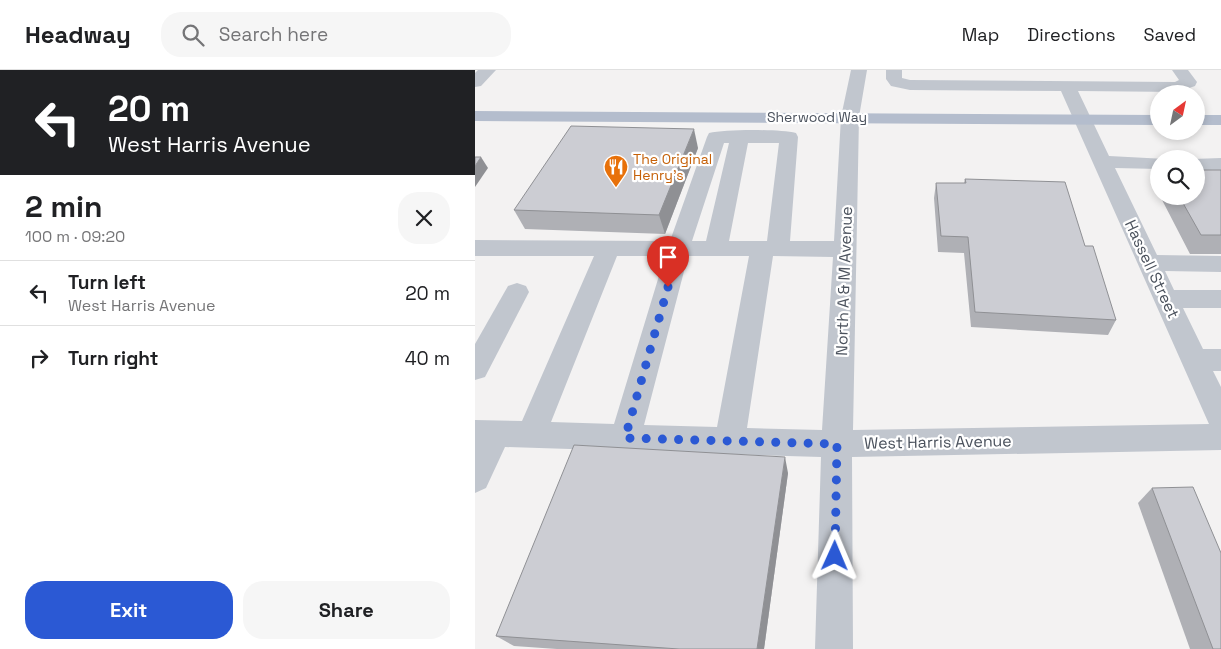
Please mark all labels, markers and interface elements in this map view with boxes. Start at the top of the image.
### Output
search box [161,12,511,57]
text: Headway [25,19,131,50]
icon: search [179,21,207,49]
text: Search here [219,22,328,47]
text: Map [962,23,999,46]
text: Directions [1027,23,1116,46]
text: Saved [1144,23,1196,46]
north arrow [1150,85,1205,140]
map controls [1150,85,1205,205]
text: 20 m [108,87,190,131]
icon: left [25,90,90,155]
street label: Sherwood Way [767,108,867,126]
text: West Harris Avenue [108,130,311,158]
place label: The Original Henry's [633,150,712,184]
button: search [1150,150,1205,205]
restaurant icon: The Original Henry's [603,154,629,188]
text: 2 min [25,187,103,226]
button: close [398,192,450,244]
street label: North A & M Avenue [831,206,857,356]
street label: Hassell Street [1120,216,1184,322]
text: 100 m · 09:20 [25,226,125,247]
pin [647,236,689,287]
icon: arrive [654,243,682,271]
text: Turn left [68,270,146,295]
icon: left [25,279,53,307]
text: 20 m [405,281,450,306]
text: West Harris Avenue [68,295,216,316]
icon: right [25,344,53,372]
text: Turn right [68,346,158,371]
text: 40 m [405,346,450,371]
street label: West Harris Avenue [864,430,1012,454]
position arrow [808,529,860,581]
button: Exit [25,581,233,639]
button: Share [243,581,450,639]

